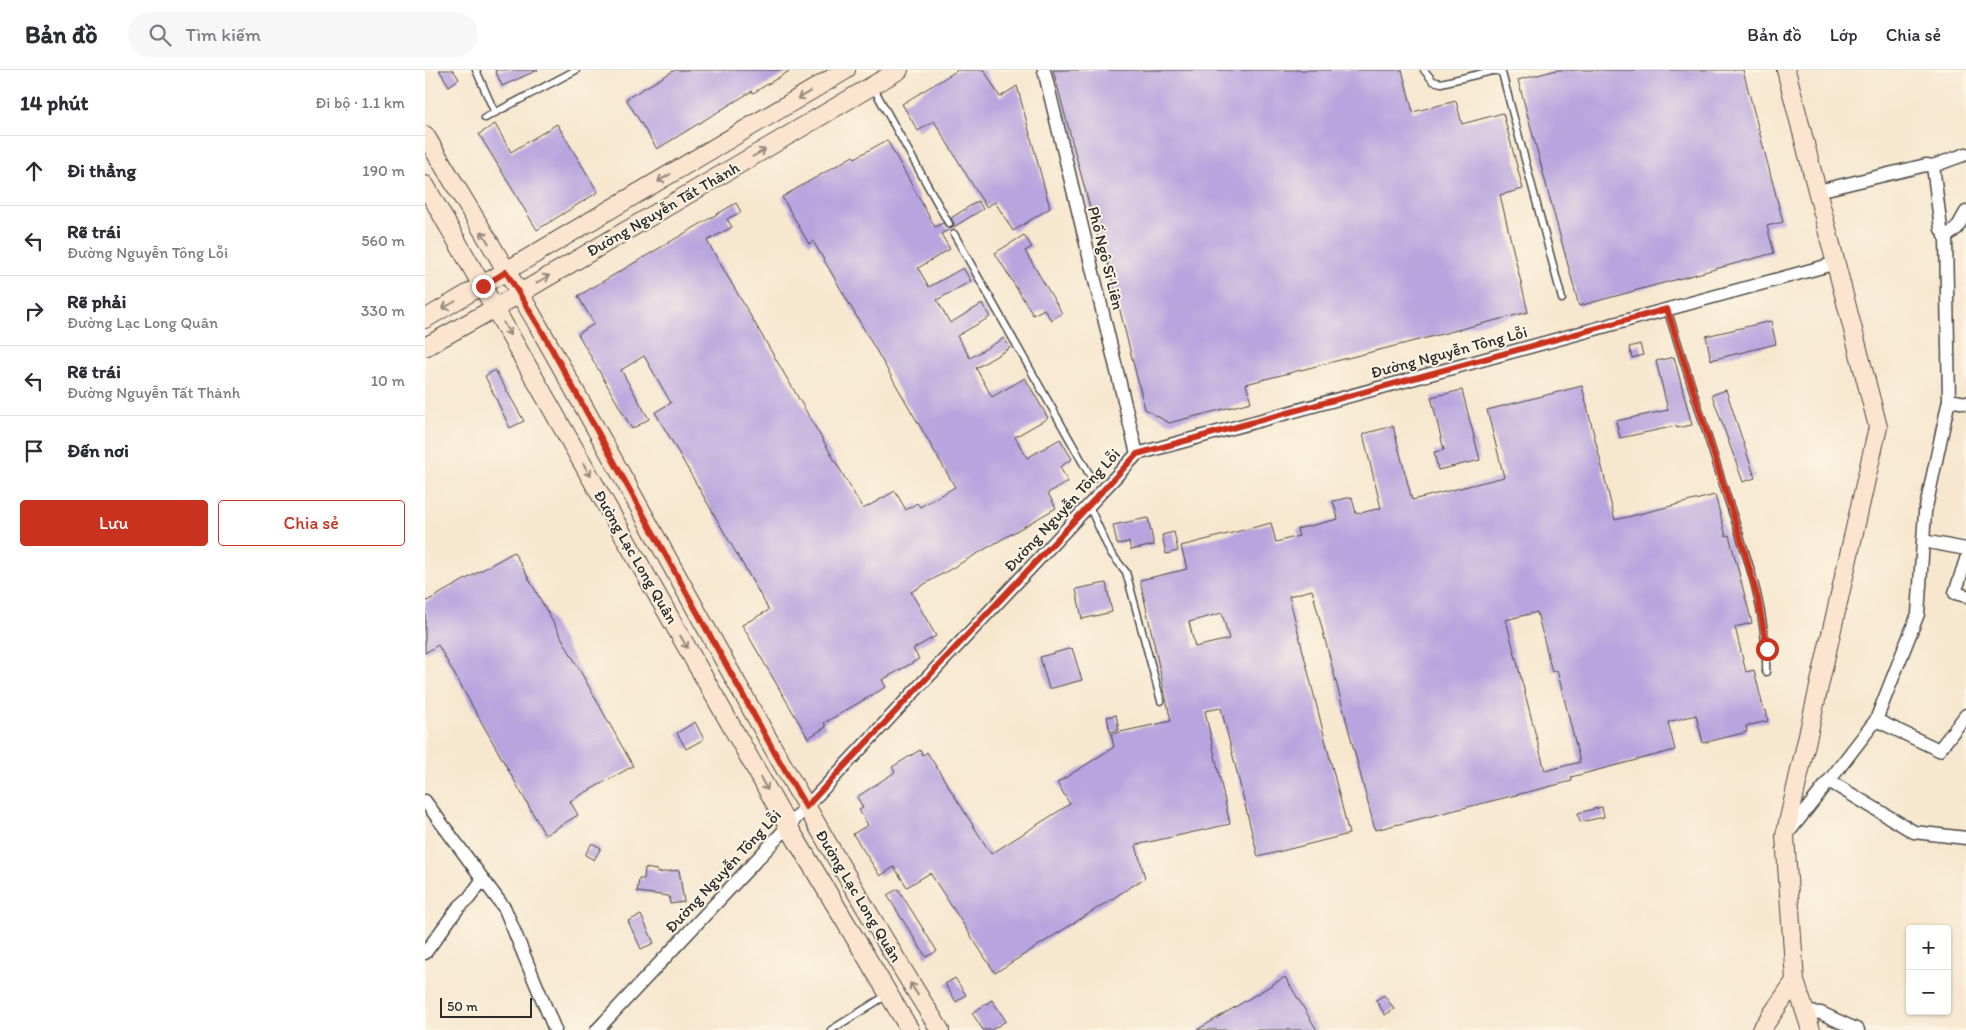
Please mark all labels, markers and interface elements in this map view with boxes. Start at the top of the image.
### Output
search box [128,12,478,57]
text: Bản đồ [25,20,98,49]
icon: search [146,21,174,49]
text: Tìm kiếm [186,23,261,46]
text: Bản đồ [1747,24,1802,46]
text: Lớp [1830,24,1858,46]
text: Chia sẻ [1886,24,1941,46]
text: 14 phút [20,90,88,115]
one-way arrow [797,90,811,100]
text: Đi bộ · 1.1 km [315,93,405,112]
one-way arrow [751,147,765,157]
icon: ahead [20,157,48,185]
street label: Đường Nguyễn Tất Thành [583,157,743,261]
text: Đi thẳng [67,159,136,182]
text: 190 m [362,161,405,180]
one-way arrow [658,174,672,184]
street label: Phố Ngô Sĩ Liên [1084,204,1128,312]
text: Rẽ trái [67,220,121,243]
icon: left [20,227,48,255]
one-way arrow [480,230,490,244]
text: 560 m [361,231,405,250]
text: Đường Nguyễn Tông Lỗi [67,243,228,262]
one-way arrow [536,274,550,284]
route end [472,275,495,298]
text: Rẽ phải [67,290,126,313]
icon: right [20,297,48,325]
text: 330 m [361,301,405,320]
one-way arrow [443,301,457,311]
text: Đường Lạc Long Quân [67,313,218,332]
one-way arrow [502,321,512,335]
street label: Đường Nguyễn Tông Lỗi [1369,322,1529,382]
text: Rẽ trái [67,360,121,383]
icon: left [20,367,48,395]
text: 10 m [371,371,405,390]
text: Đường Nguyễn Tất Thành [67,383,240,402]
icon: arrive [20,437,48,465]
text: Đến nơi [67,439,129,462]
street label: Đường Nguyễn Tông Lỗi [1000,445,1124,575]
one-way arrow [582,463,592,477]
street label: Đường Lạc Long Quân [590,487,682,627]
button: Lưu [20,500,208,546]
button: Chia sẻ [218,500,405,546]
one-way arrow [680,634,689,649]
route start [1756,638,1779,661]
one-way arrow [759,776,769,791]
street label: Đường Nguyễn Tông Lỗi [661,806,785,936]
street label: Đường Lạc Long Quân [812,826,906,966]
map controls [1906,925,1951,1015]
button: + [1906,925,1951,970]
button: − [1906,970,1951,1015]
one-way arrow [909,982,919,996]
scale bar [440,995,533,1018]
text: 50 m [447,998,478,1015]

